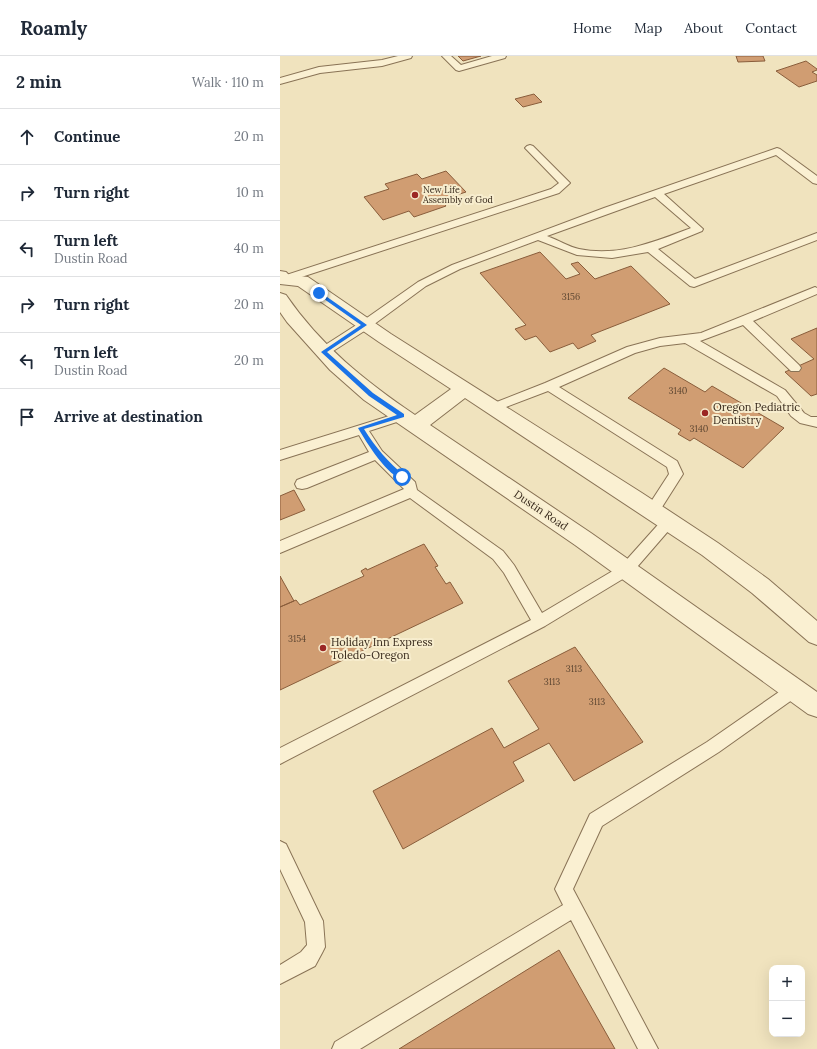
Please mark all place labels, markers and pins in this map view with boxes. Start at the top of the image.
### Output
place label: New Life Assembly of God [422,184,493,205]
marker: New Life Assembly of God [410,190,420,200]
place label: Oregon Pediatric Dentistry [713,400,800,427]
marker: Oregon Pediatric Dentistry [700,408,710,418]
place label: Holiday Inn Express Toledo-Oregon [331,635,433,662]
marker: Holiday Inn Express Toledo-Oregon [318,643,328,653]

